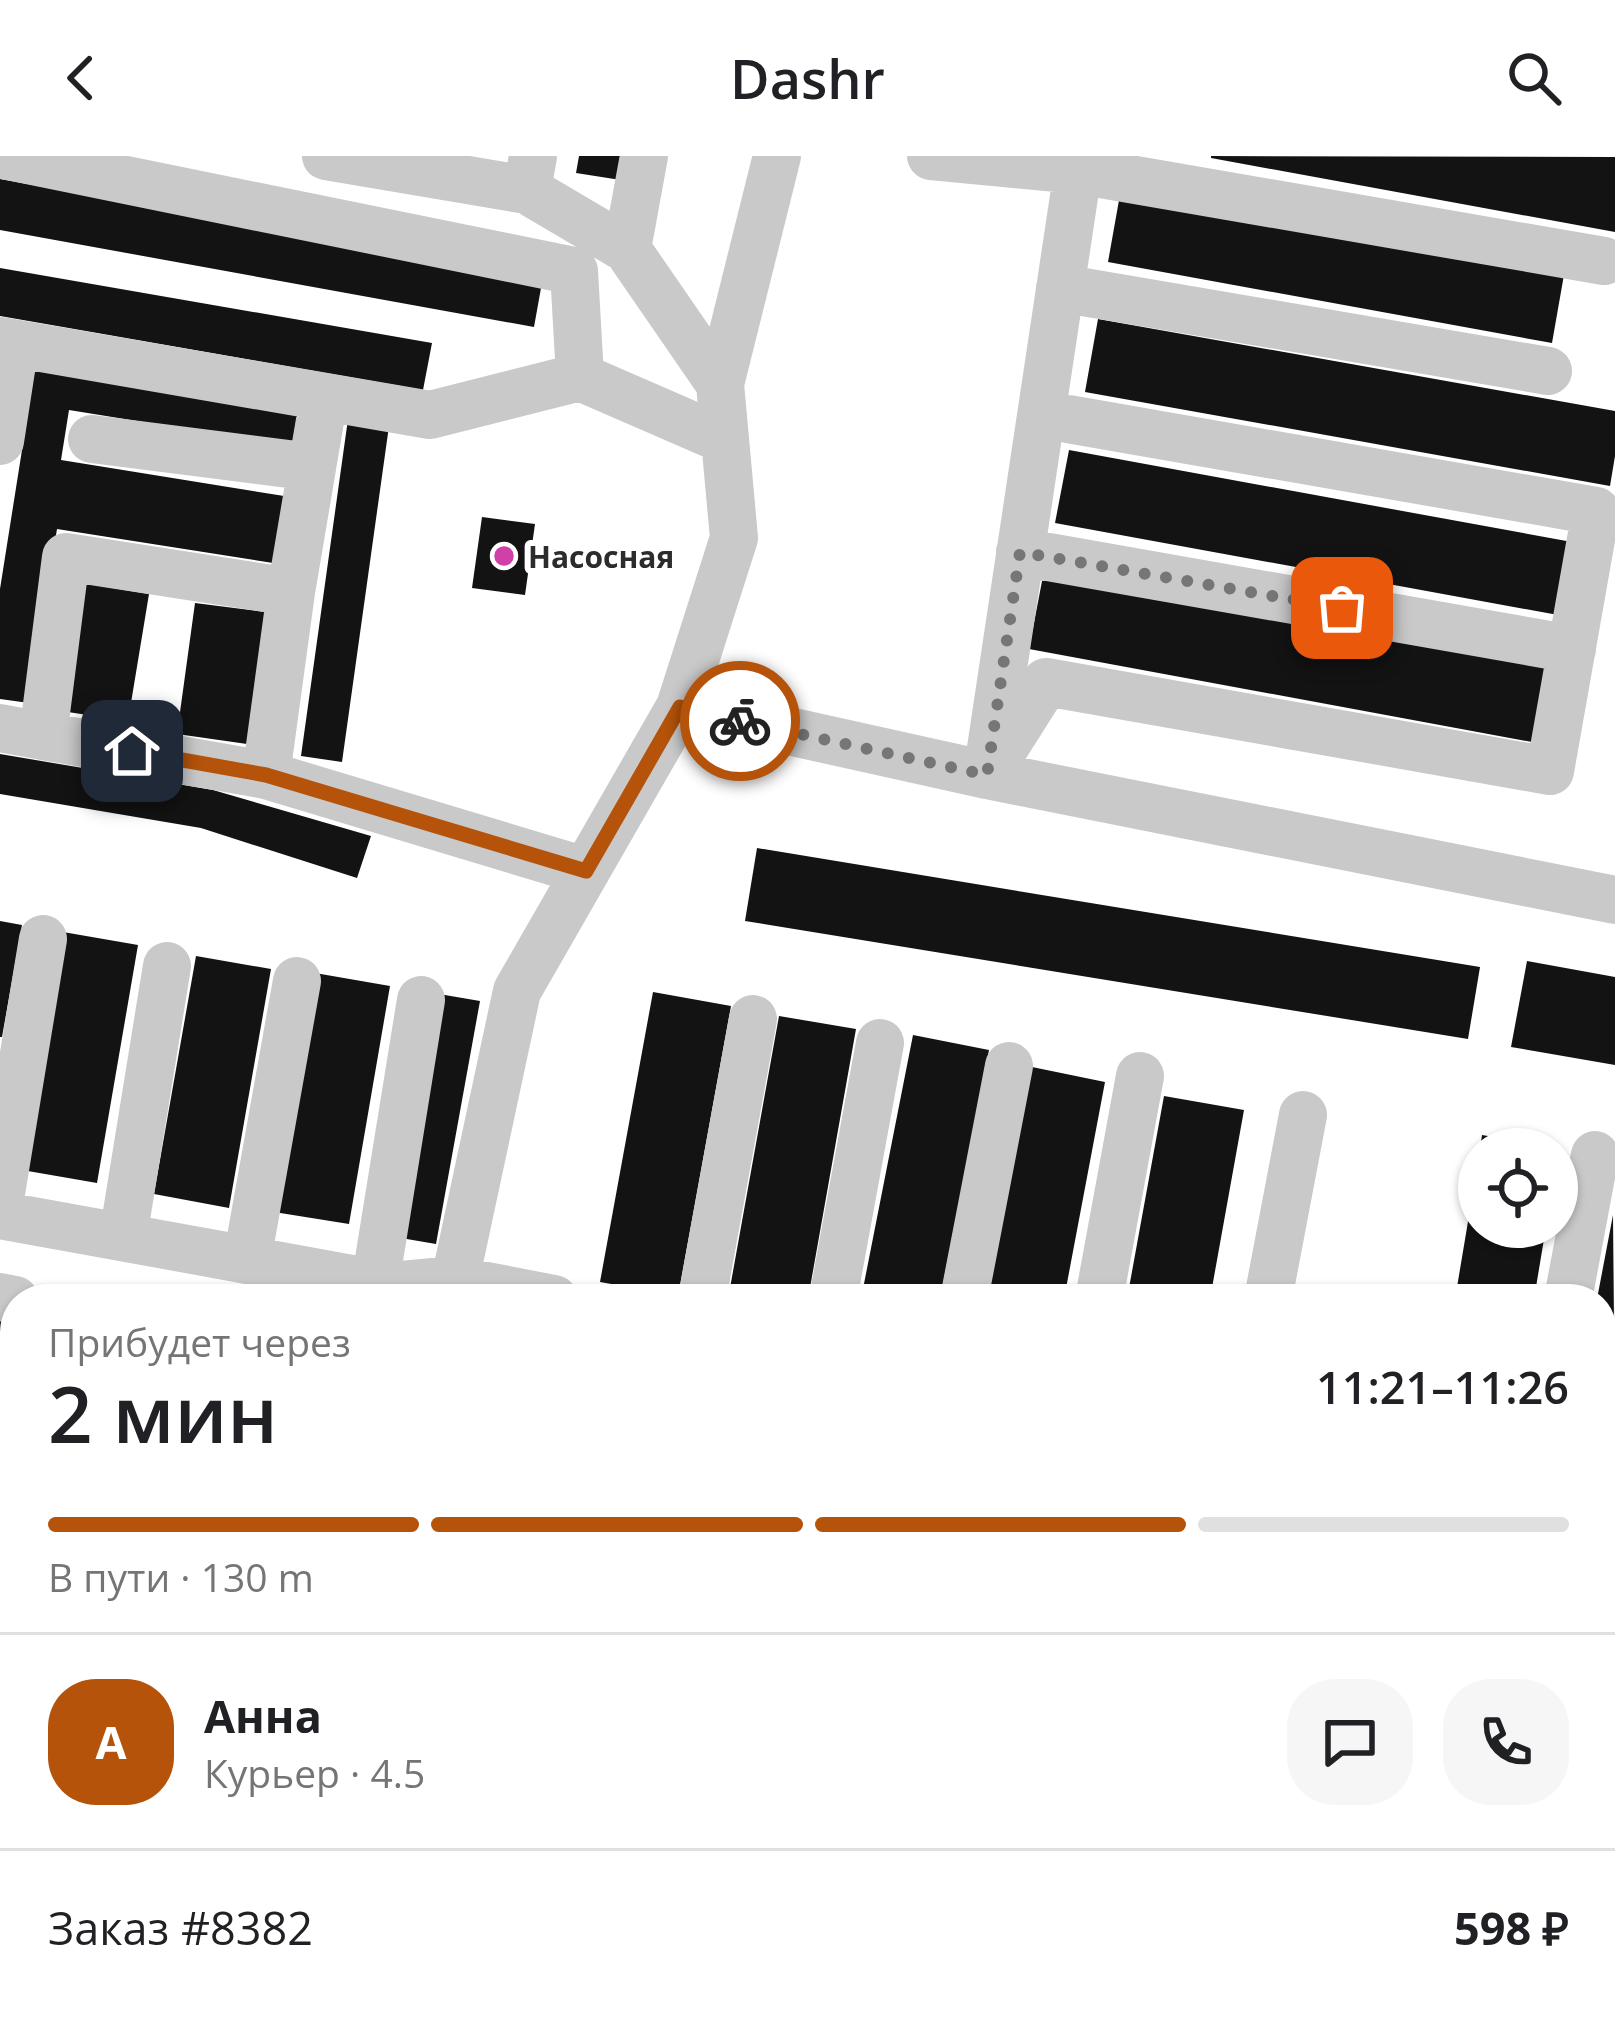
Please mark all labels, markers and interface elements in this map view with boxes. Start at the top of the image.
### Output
text: Dashr [730,41,885,115]
icon: back [48,45,114,111]
icon: search [1501,45,1567,111]
place label: Насосная [528,536,674,577]
marker: Насосная [491,543,517,569]
pin [1291,557,1393,659]
icon: bag [1309,575,1375,641]
courier [680,661,800,781]
icon: bike [707,688,773,754]
pin [81,700,183,802]
icon: home [99,718,165,784]
map controls [1458,1128,1578,1248]
button: locate [1458,1128,1578,1248]
text: Прибудет через [48,1315,351,1368]
text: 11:21–11:26 [1316,1356,1569,1417]
text: 2 мин [48,1360,278,1466]
text: В пути · 130 m [48,1550,314,1603]
button: chat [1287,1679,1413,1805]
button: phone [1443,1679,1569,1805]
text: Анна [204,1685,322,1746]
text: А [95,1711,127,1772]
text: Курьер · 4.5 [204,1746,425,1799]
text: Заказ #8382 [48,1897,313,1958]
text: 598 ₽ [1454,1897,1569,1958]

